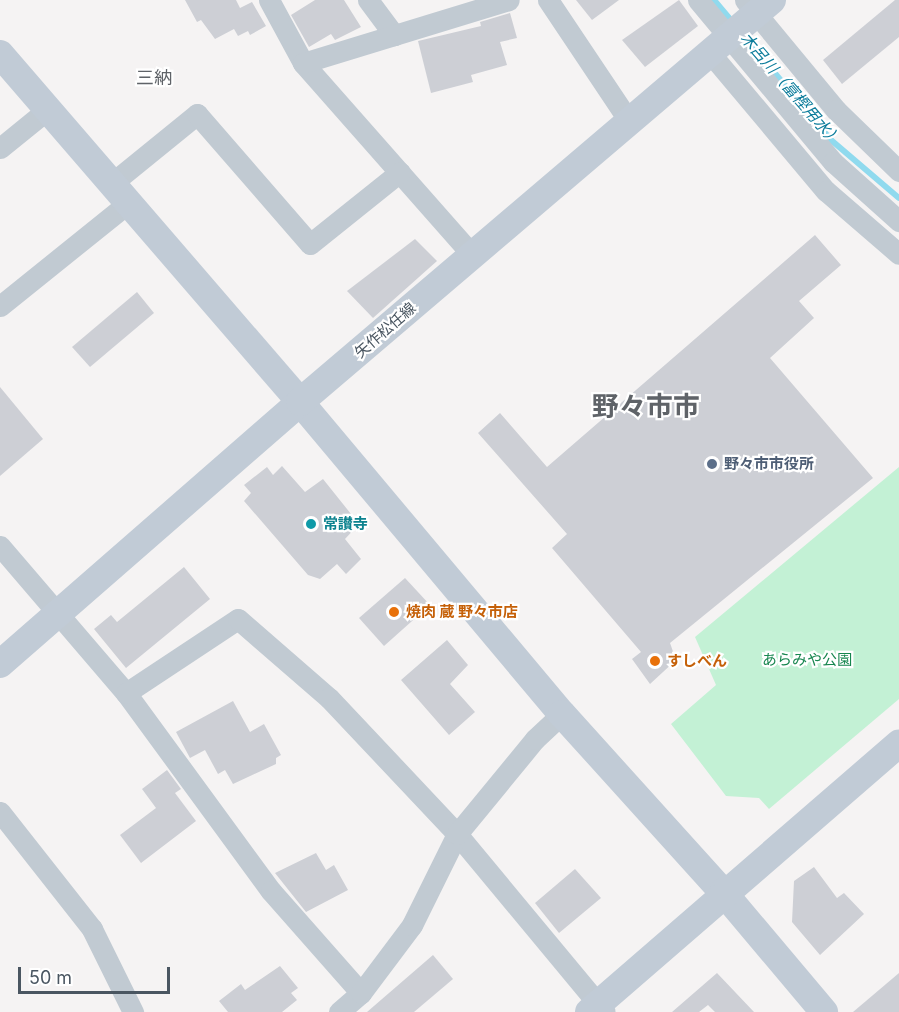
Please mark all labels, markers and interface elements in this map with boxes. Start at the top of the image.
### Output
water label: 木呂川（富樫用水） [737,28,845,150]
district label: 三納 [136,67,172,89]
street label: 矢作松任線 [351,299,419,361]
district label: 野々市市 [592,391,700,423]
place label: 野々市市役所 [724,455,814,473]
marker: 野々市市役所 [705,457,719,471]
place label: 常讃寺 [323,515,368,533]
marker: 常讃寺 [304,517,318,531]
place label: 焼肉 蔵 野々市店 [406,603,518,621]
marker: 焼肉 蔵 野々市店 [387,605,401,619]
park label: あらみや公園 [762,651,852,669]
place label: すしべん [667,652,727,670]
marker: すしべん [648,654,662,668]
scale bar [21,955,172,993]
text: 50 m [29,967,72,988]

